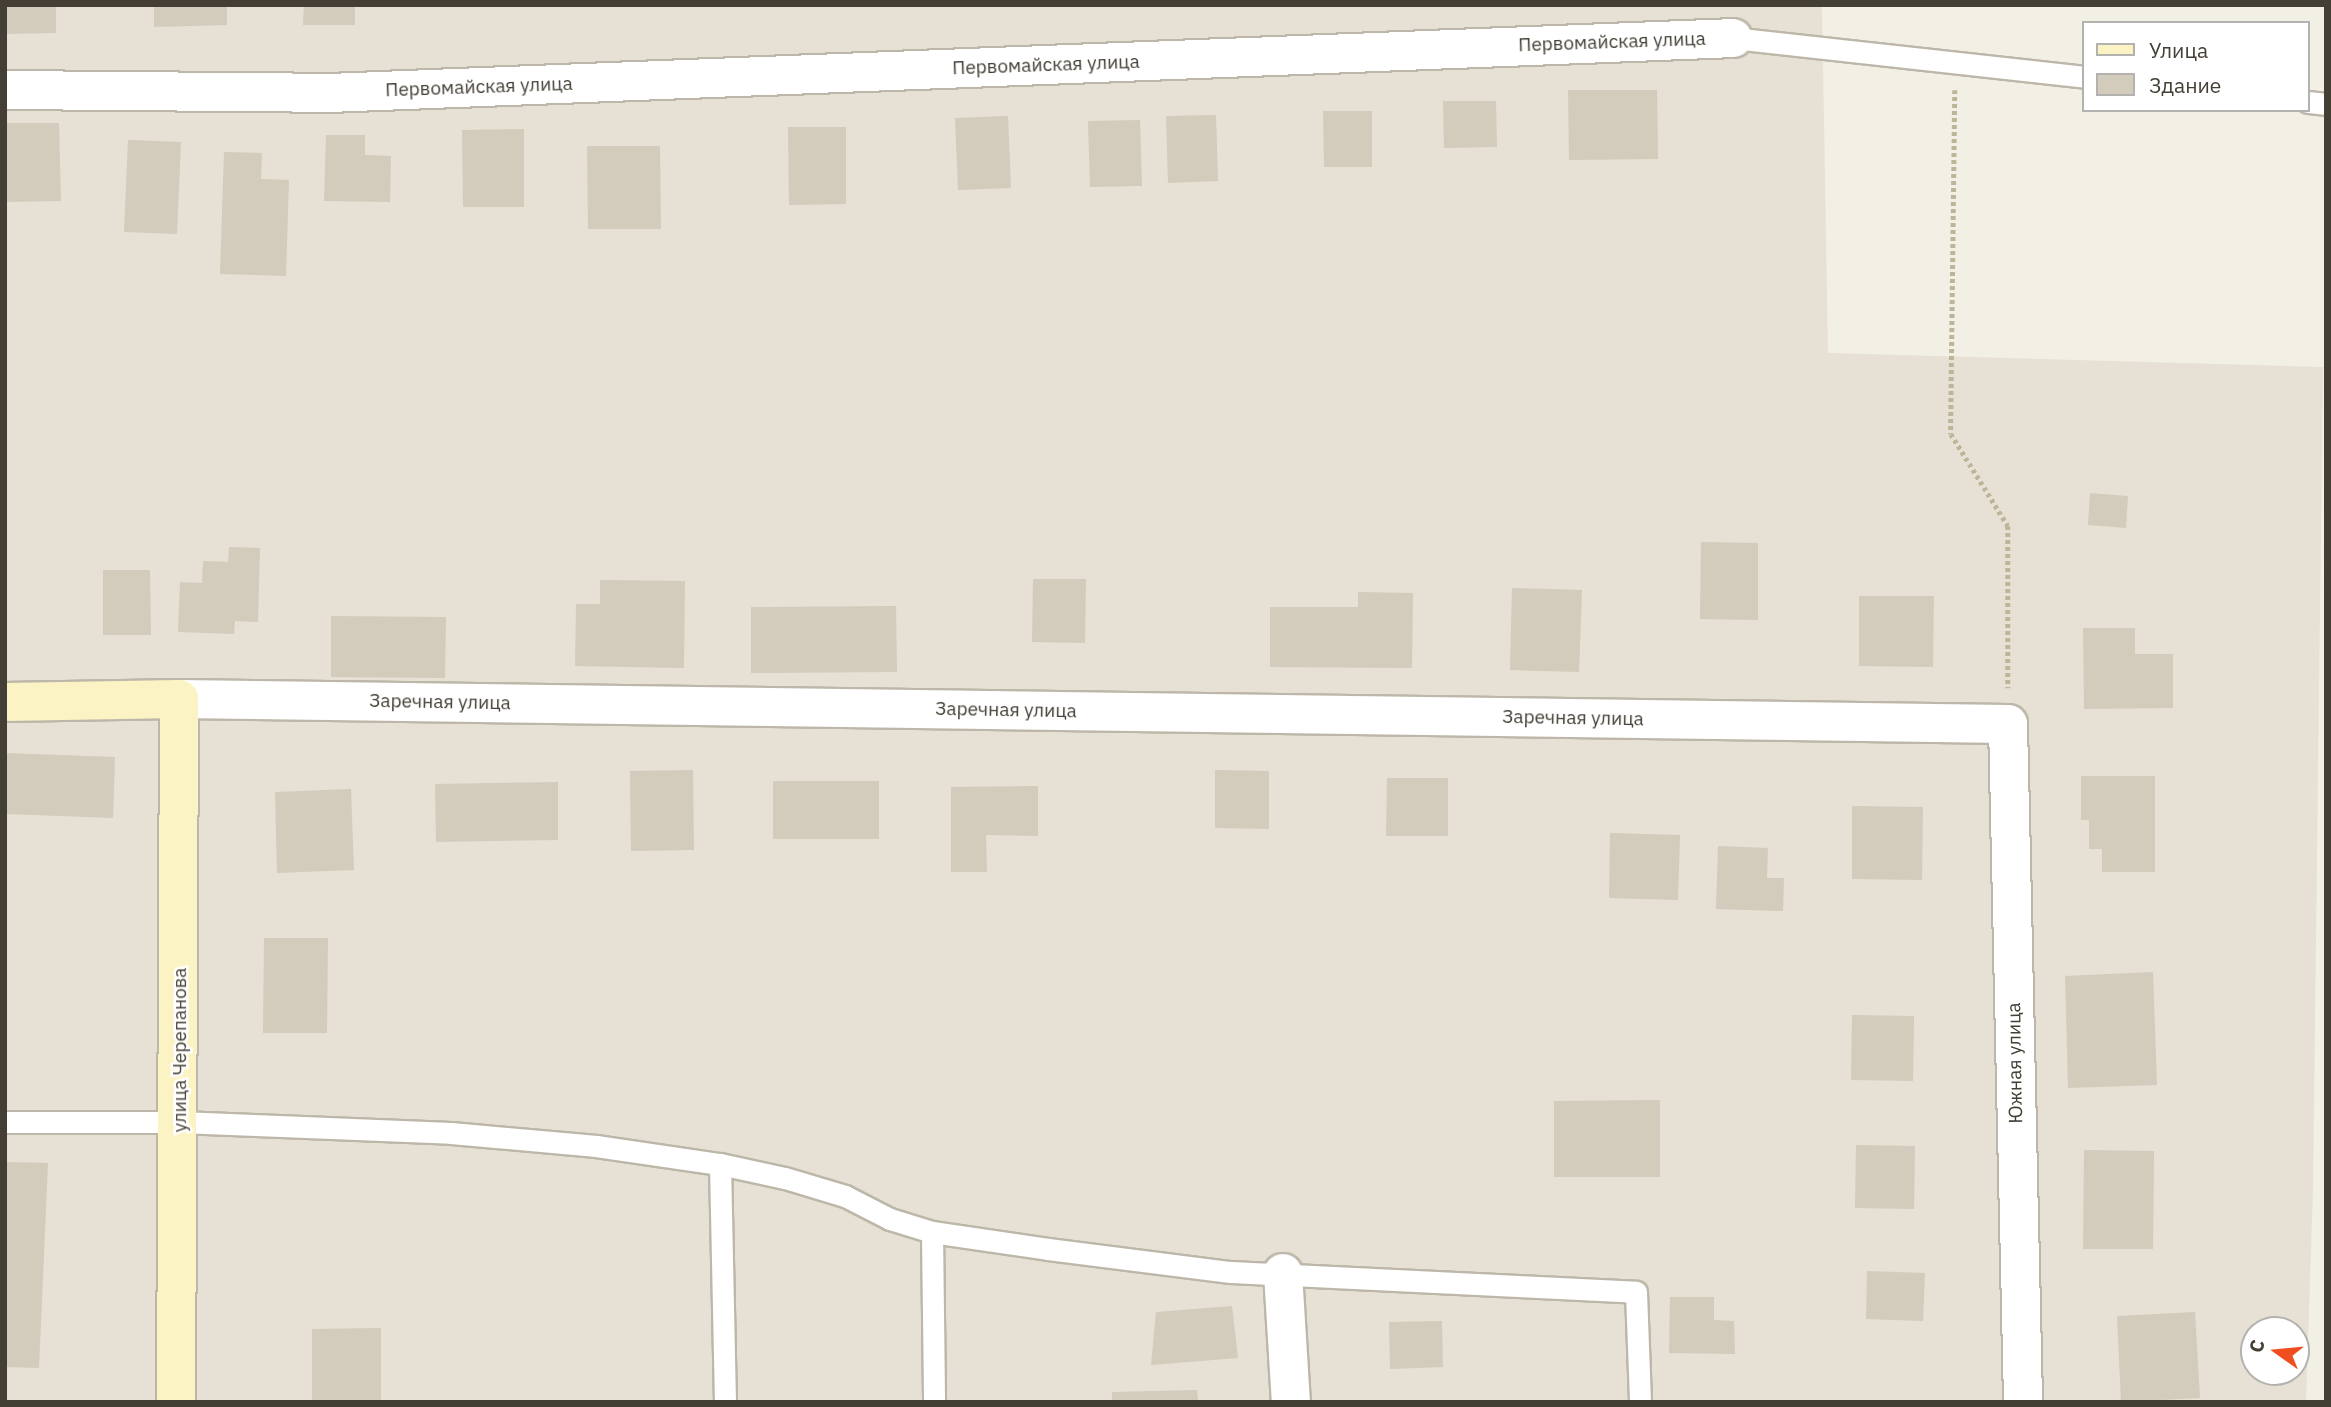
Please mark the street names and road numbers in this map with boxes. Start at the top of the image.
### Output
street label: Первомайская улица [1518,27,1706,57]
street label: Первомайская улица [952,50,1140,80]
street label: Первомайская улица [385,72,573,102]
street label: Заречная улица [369,689,511,715]
street label: Заречная улица [935,697,1077,723]
street label: Заречная улица [1502,705,1644,731]
street label: улица Черепанова [169,968,191,1132]
street label: Южная улица [2003,1002,2027,1124]

